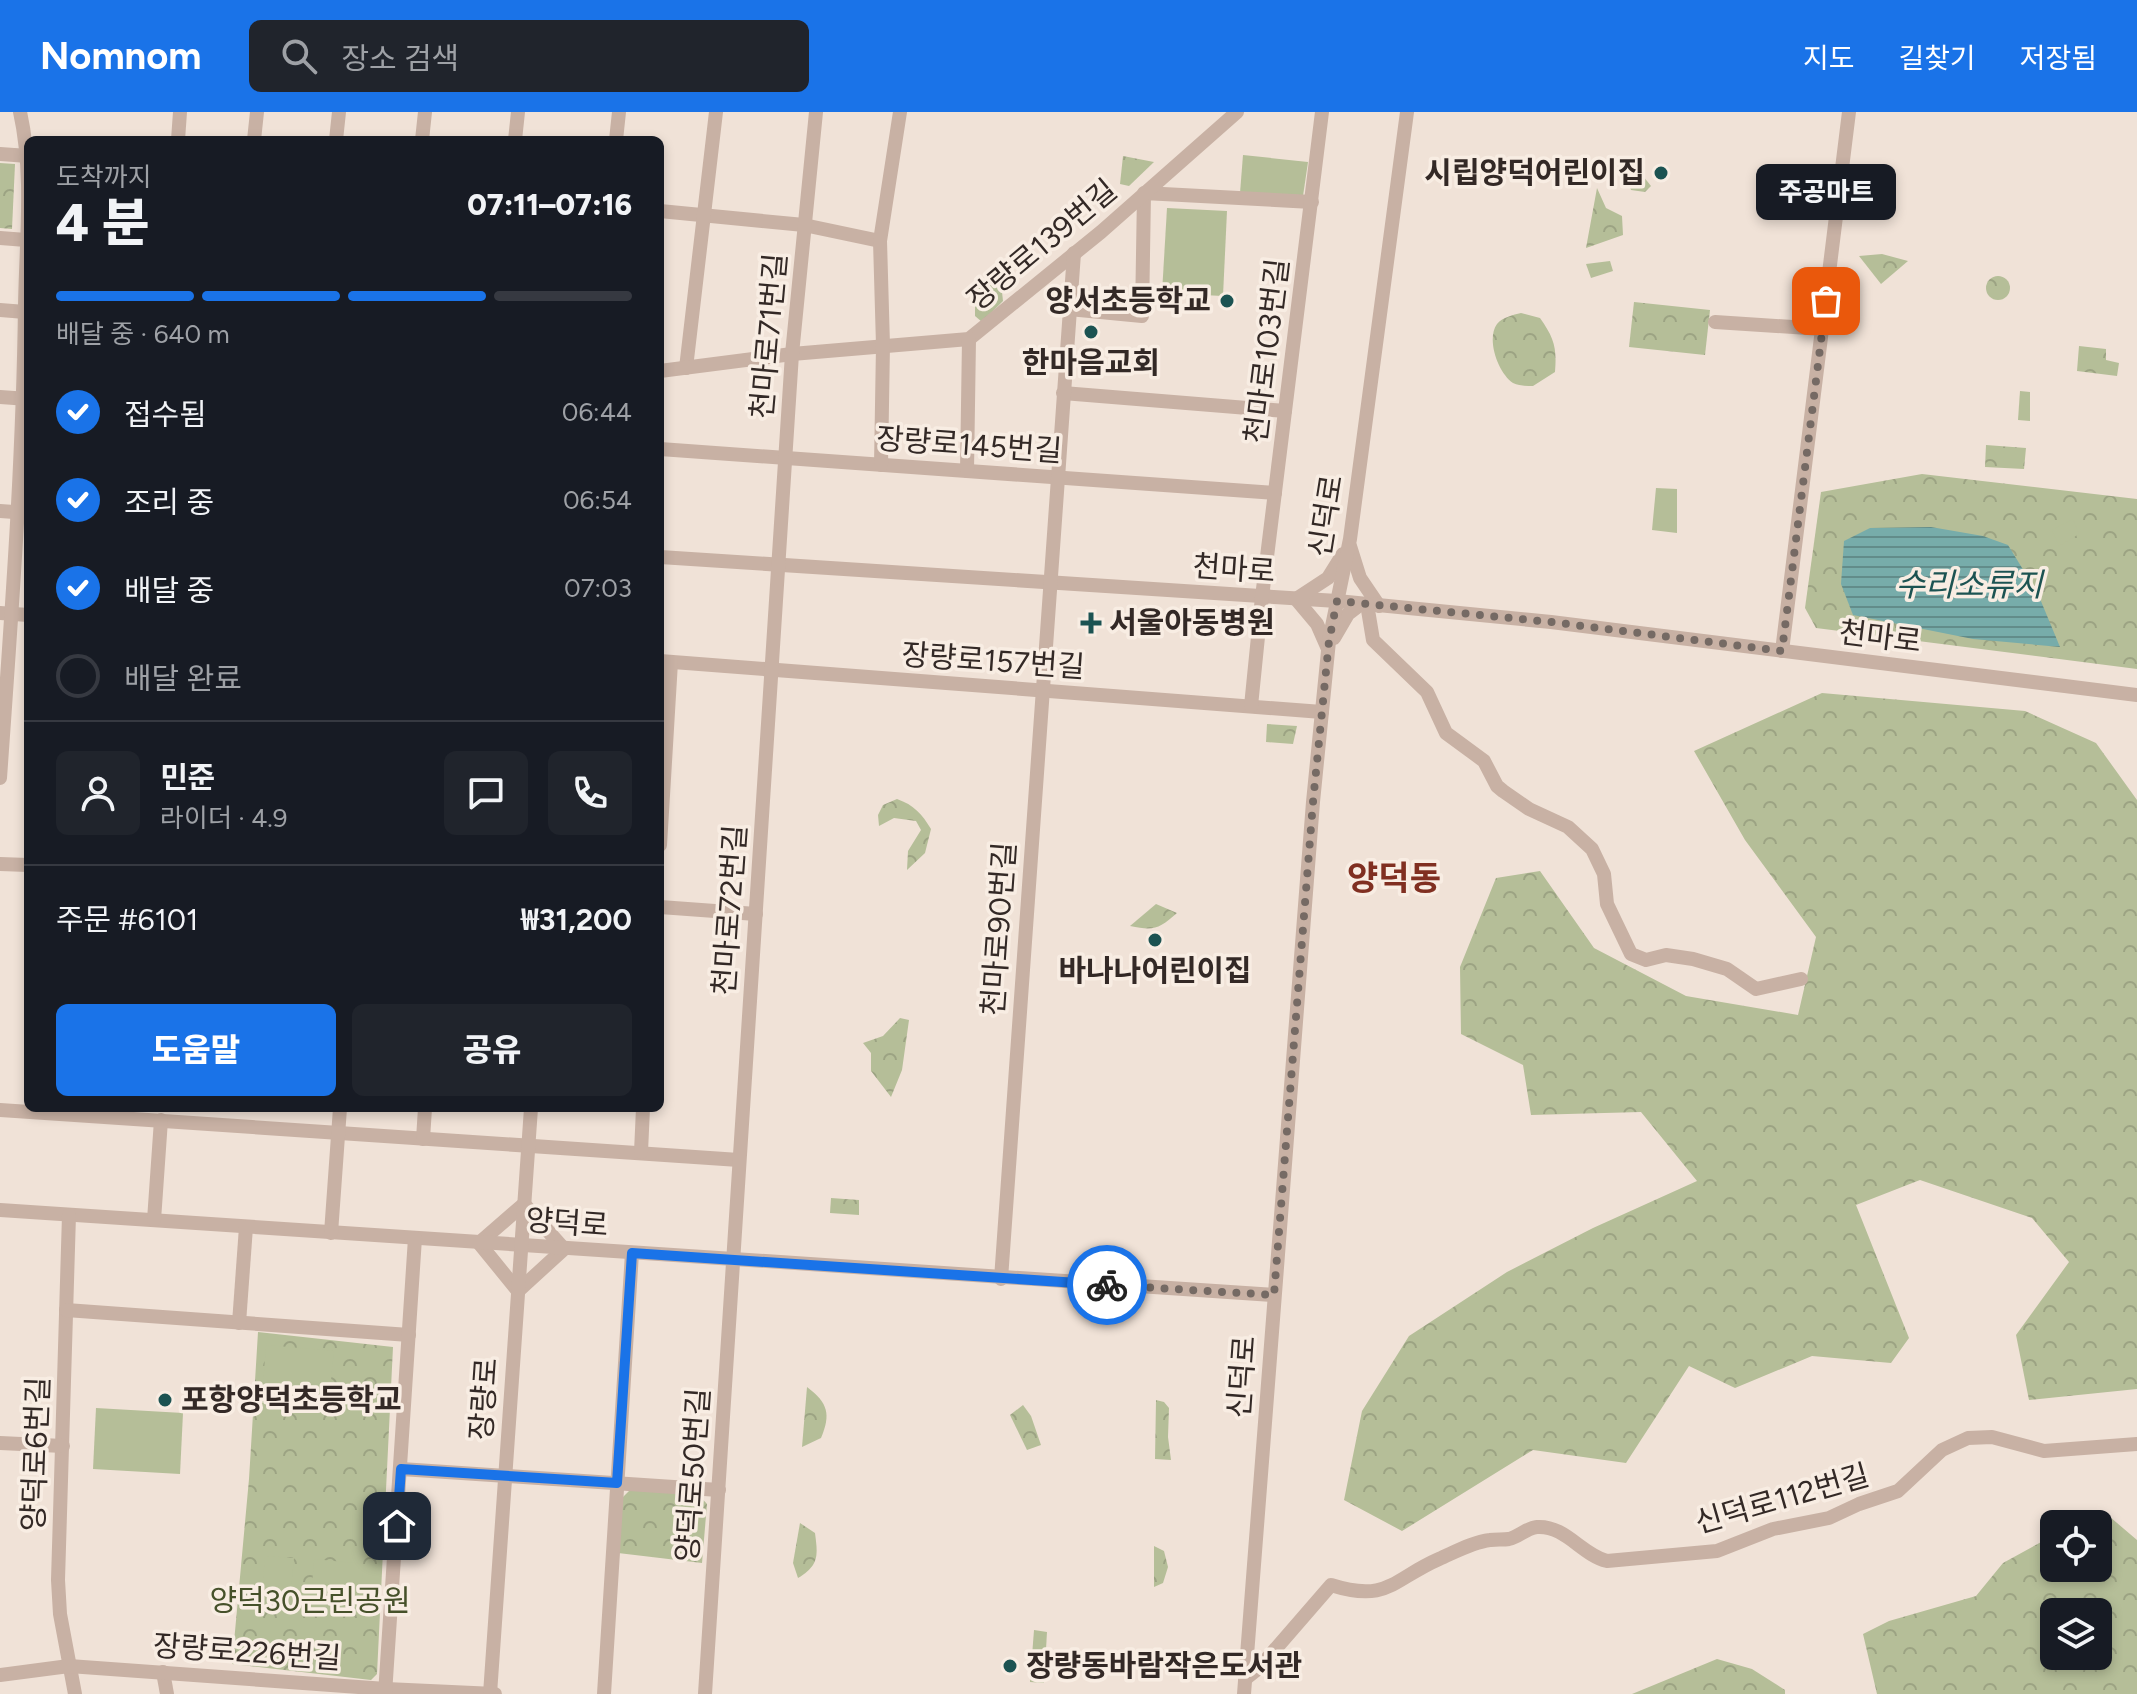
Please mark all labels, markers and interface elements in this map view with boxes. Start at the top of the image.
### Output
search box [249,20,809,92]
text: Nomnom [40,33,201,79]
icon: search [277,34,321,78]
text: 장소 검색 [341,40,459,77]
text: 지도 [1803,41,1854,75]
text: 길찾기 [1898,41,1976,75]
text: 저장됨 [2020,41,2097,75]
place label: 시립양덕어린이집 [1424,154,1645,191]
text: 도착까지 [56,161,152,193]
marker: 시립양덕어린이집 [1652,164,1670,182]
callout: 주공마트 [1756,165,1896,221]
street label: 장량로139번길 [959,171,1124,318]
text: 주공마트 [1778,176,1874,208]
text: 07:11–07:16 [467,186,632,223]
text: 4 분 [56,192,149,254]
street label: 천마로71번길 [743,251,794,421]
street label: 천마로103번길 [1237,256,1296,445]
pin [1792,267,1860,335]
icon: bag [1804,279,1848,323]
place label: 양서초등학교 [1045,282,1211,319]
marker: 양서초등학교 [1218,292,1236,310]
text: 배달 중 · 640 m [56,318,230,350]
marker: 한마음교회 [1082,323,1100,341]
place label: 한마음교회 [1022,344,1160,381]
icon: check [56,390,100,434]
text: 접수됨 [124,396,207,433]
text: 06:44 [562,396,632,428]
street label: 장량로145번길 [875,420,1063,469]
street label: 신덕로 [1301,472,1350,560]
icon: check [56,478,100,522]
text: 조리 중 [124,484,214,521]
text: 06:54 [563,484,632,516]
street label: 천마로 [1191,547,1277,590]
icon: check [56,566,100,610]
water label: 수리소류지 [1895,566,2045,604]
text: 배달 중 [124,572,214,609]
text: 07:03 [564,572,632,604]
place label: 서울아동병원 [1109,604,1275,641]
marker: 서울아동병원 [1080,612,1102,634]
street label: 천마로 [1837,613,1923,660]
street label: 장량로157번길 [900,636,1086,685]
text: 배달 완료 [124,660,242,697]
button: person [56,751,140,835]
button: chat [444,751,528,835]
button: phone [548,751,632,835]
text: 민준 [160,759,215,796]
text: 라이더 · 4.9 [160,802,287,834]
street label: 천마로72번길 [705,823,754,996]
street label: 천마로90번길 [974,841,1023,1017]
district label: 양덕동 [1347,858,1441,899]
text: 주문 #6101 [56,901,198,938]
text: ₩31,200 [521,901,632,938]
marker: 바나나어린이집 [1146,931,1164,949]
place label: 바나나어린이집 [1058,952,1252,989]
button: 도움말 [56,1004,336,1096]
button: 공유 [352,1004,632,1096]
street label: 양덕로 [524,1201,610,1244]
courier [1067,1245,1147,1325]
icon: bike [1085,1263,1129,1307]
street label: 신덕로 [1220,1334,1263,1420]
street label: 장량로 [462,1356,505,1442]
street label: 양덕로6번길 [14,1376,57,1532]
place label: 포항양덕초등학교 [181,1381,402,1418]
street label: 양덕로50번길 [668,1387,717,1563]
marker: 포항양덕초등학교 [156,1391,174,1409]
street label: 신덕로112번길 [1690,1456,1873,1541]
pin [363,1492,431,1560]
icon: home [375,1504,419,1548]
map controls [2040,1510,2112,1670]
button: locate [2040,1510,2112,1582]
park label: 양덕30근린공원 [209,1582,411,1619]
button: layers [2040,1598,2112,1670]
street label: 장량로226번길 [152,1626,342,1677]
place label: 장량동바람작은도서관 [1026,1647,1302,1684]
marker: 장량동바람작은도서관 [1001,1657,1019,1675]

